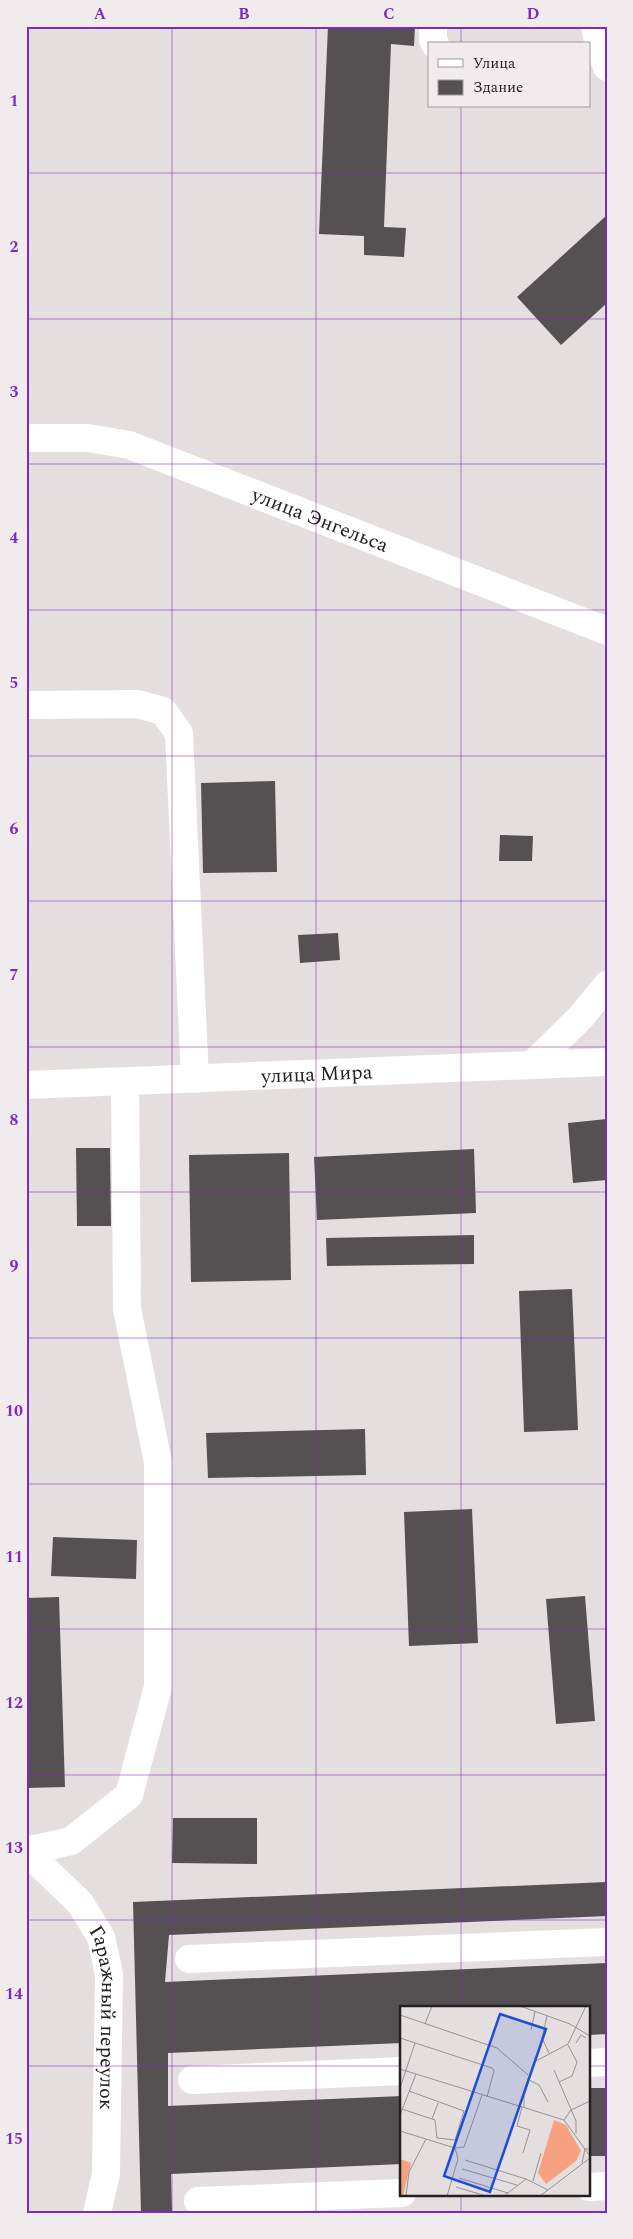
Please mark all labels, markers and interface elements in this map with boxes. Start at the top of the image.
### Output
text: A [94,2,107,26]
text: B [238,2,250,26]
text: C [383,2,395,26]
text: D [527,2,540,26]
legend [428,42,590,108]
text: Улица [473,52,516,75]
text: Здание [473,76,523,99]
text: 1 [10,89,18,113]
text: 2 [10,235,19,259]
text: 3 [10,380,19,404]
street label: улица Энгельса [246,480,393,561]
text: 4 [10,526,19,550]
text: 5 [10,671,18,695]
text: 6 [10,817,19,841]
text: 7 [10,963,19,987]
street label: улица Мира [260,1057,373,1092]
text: 8 [10,1108,19,1132]
text: 9 [10,1254,19,1278]
text: 10 [5,1399,23,1423]
text: 11 [5,1545,23,1569]
text: 12 [5,1691,23,1715]
text: 13 [5,1836,23,1860]
street label: Гаражный переулок [81,1920,124,2110]
text: 14 [5,1982,23,2006]
inset map [400,2006,590,2196]
text: 15 [5,2127,23,2151]

